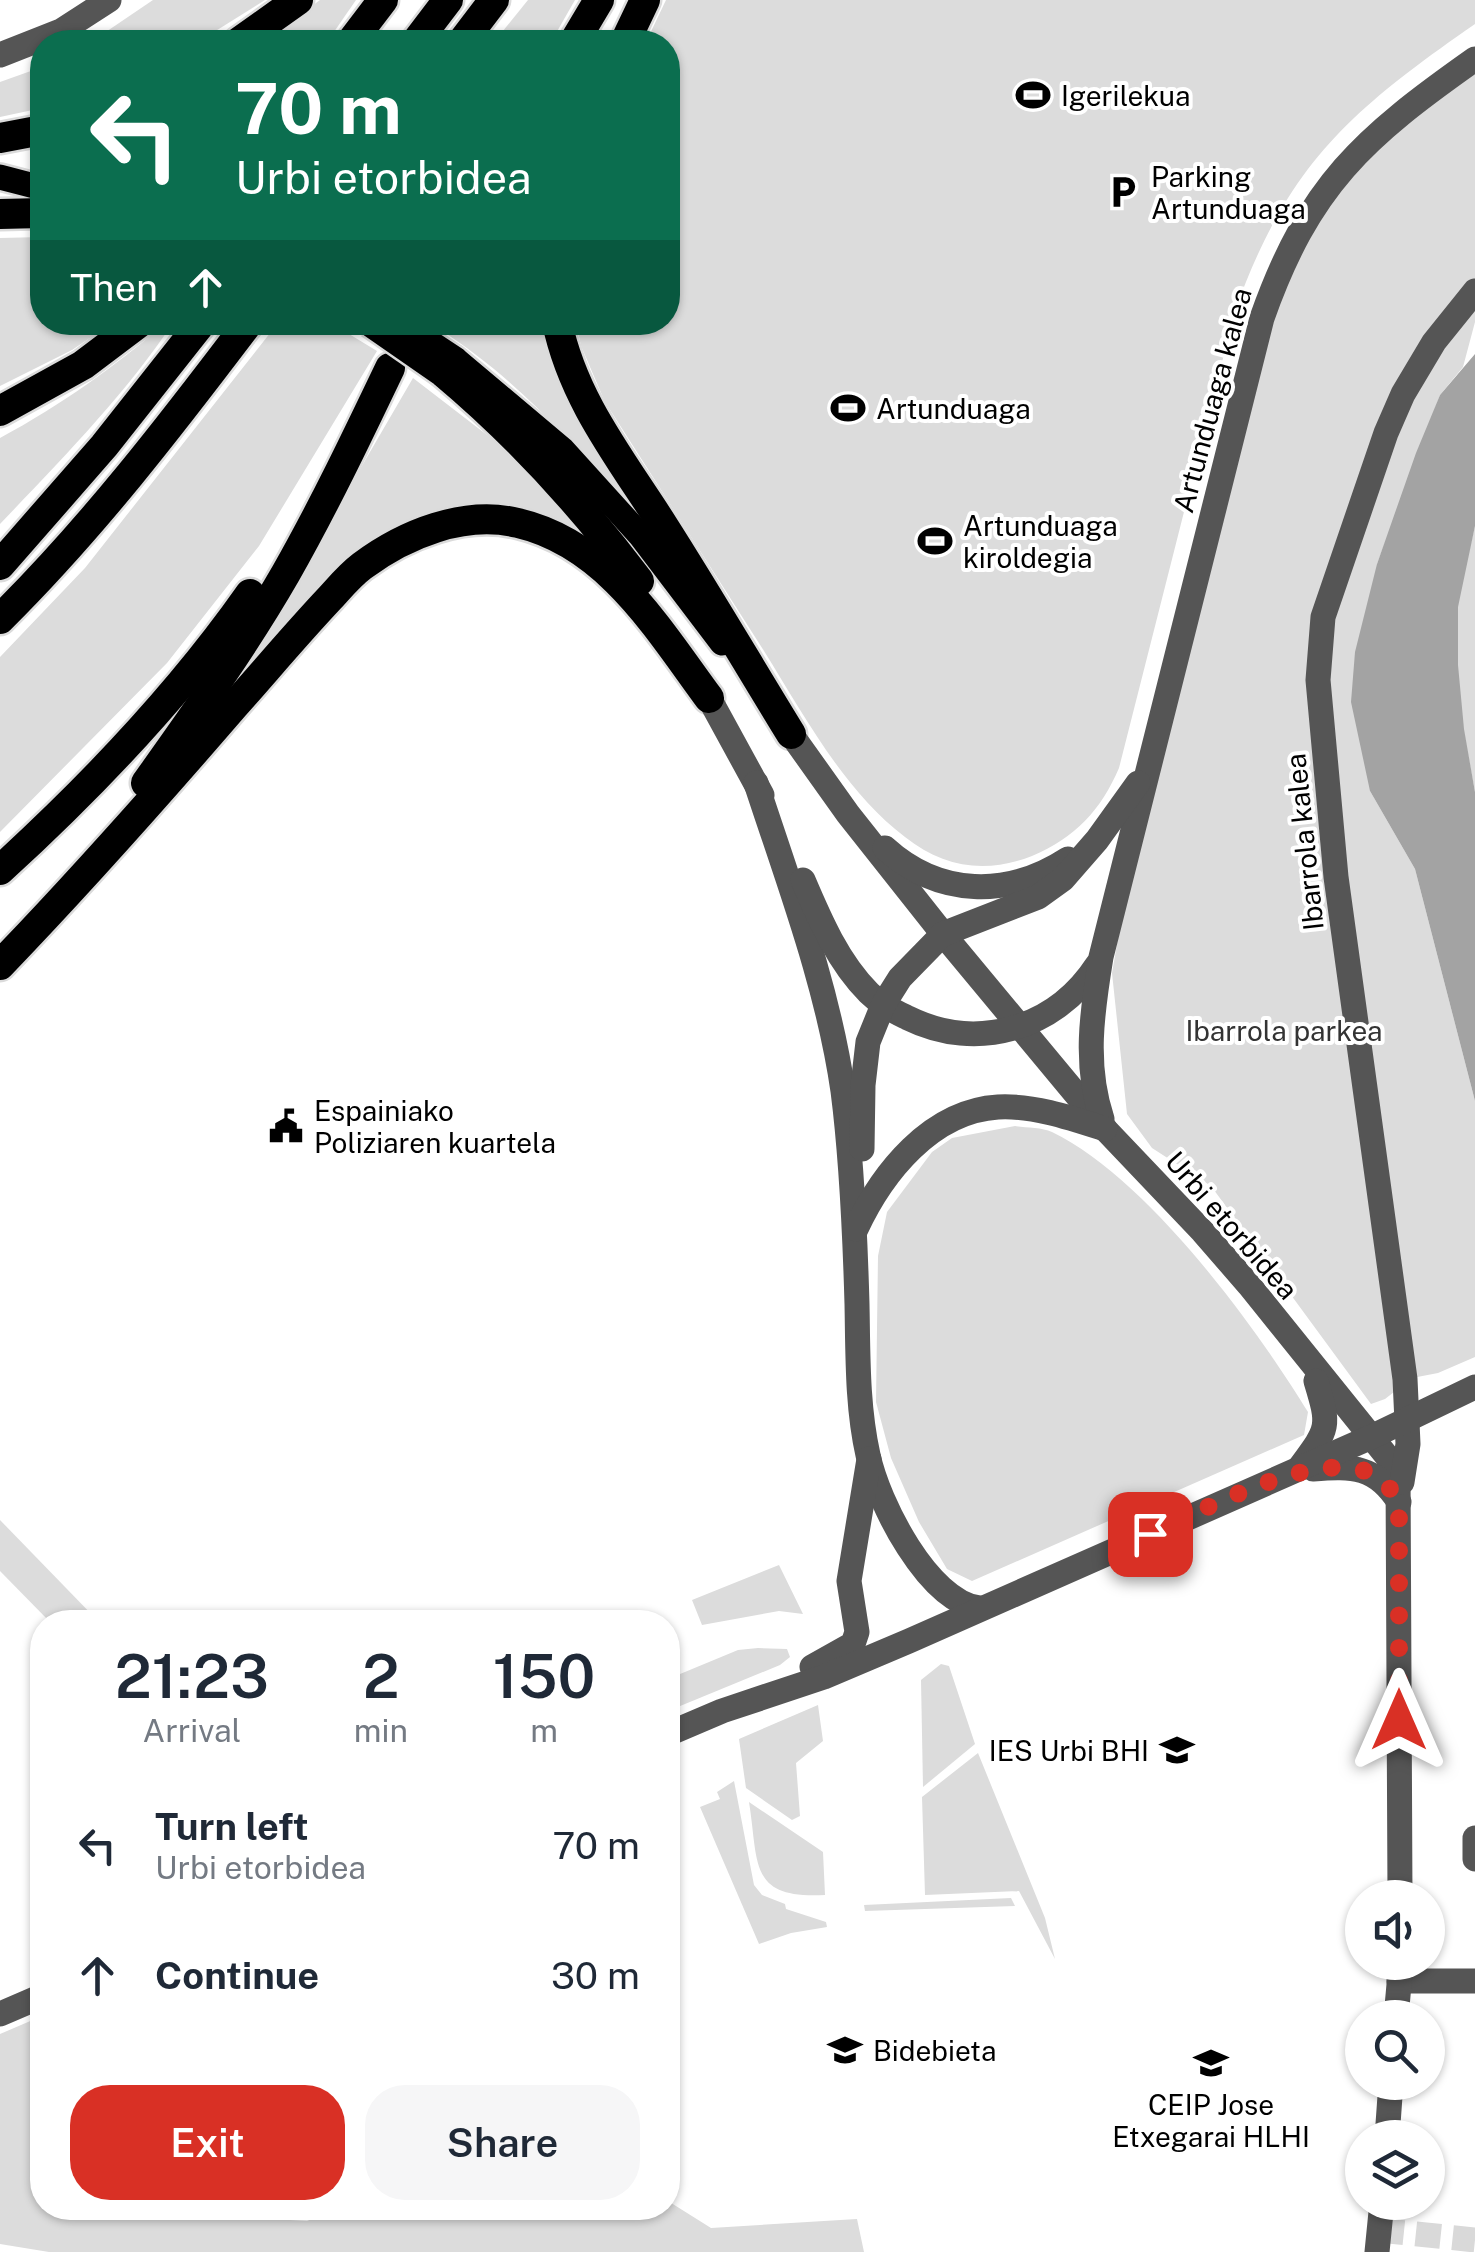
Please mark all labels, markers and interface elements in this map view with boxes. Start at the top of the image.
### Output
text: 70 m [235,67,402,150]
icon: left [70,70,200,200]
sports icon: Igerilekua [1014,76,1052,114]
place label: Igerilekua [1061,79,1190,112]
text: Urbi etorbidea [235,151,532,204]
place label: Parking Artunduaga [1151,160,1306,225]
parking icon: Parking Artunduaga [1104,173,1142,211]
icon: ahead [178,260,233,315]
text: Then [70,265,158,310]
street label: Artunduaga kalea [1166,284,1258,516]
sports icon: Artunduaga [829,389,867,427]
place label: Artunduaga [876,392,1031,425]
place label: Artunduaga kiroldegia [963,509,1118,574]
sports icon: Artunduaga kiroldegia [916,522,954,560]
street label: Ibarrola kalea [1278,752,1330,932]
park label: Ibarrola parkea [1185,1014,1383,1047]
place label: Espainiako Poliziaren kuartela [314,1094,556,1159]
public building icon: Espainiako Poliziaren kuartela [267,1107,305,1145]
street label: Urbi etorbidea [1159,1145,1305,1305]
pin [1108,1492,1193,1577]
icon: arrive [1123,1507,1178,1562]
text: 21:23 [115,1641,269,1712]
text: 2 [362,1641,399,1712]
text: 150 [493,1641,595,1712]
position arrow [1347,1668,1451,1772]
text: Arrival [142,1712,241,1749]
text: min [354,1712,408,1749]
text: m [530,1712,558,1749]
school or university icon: IES Urbi BHI [1158,1731,1196,1769]
place label: IES Urbi BHI [989,1734,1149,1767]
text: Turn left [155,1804,309,1849]
icon: left [70,1818,125,1873]
text: 70 m [553,1823,640,1868]
text: Urbi etorbidea [155,1849,366,1886]
map controls [1345,1880,1445,2220]
button: sound [1345,1880,1445,1980]
icon: ahead [70,1948,125,2003]
text: Continue [155,1953,319,1998]
text: 30 m [551,1953,640,1998]
button: search [1345,2000,1445,2100]
school or university icon: Bidebieta [826,2031,864,2069]
place label: Bidebieta [873,2034,996,2067]
school or university icon: CEIP Jose Etxegarai HLHI [1192,2044,1230,2082]
button: Exit [70,2085,345,2200]
button: Share [365,2085,640,2200]
place label: CEIP Jose Etxegarai HLHI [1112,2088,1310,2153]
button: layers [1345,2120,1445,2220]

